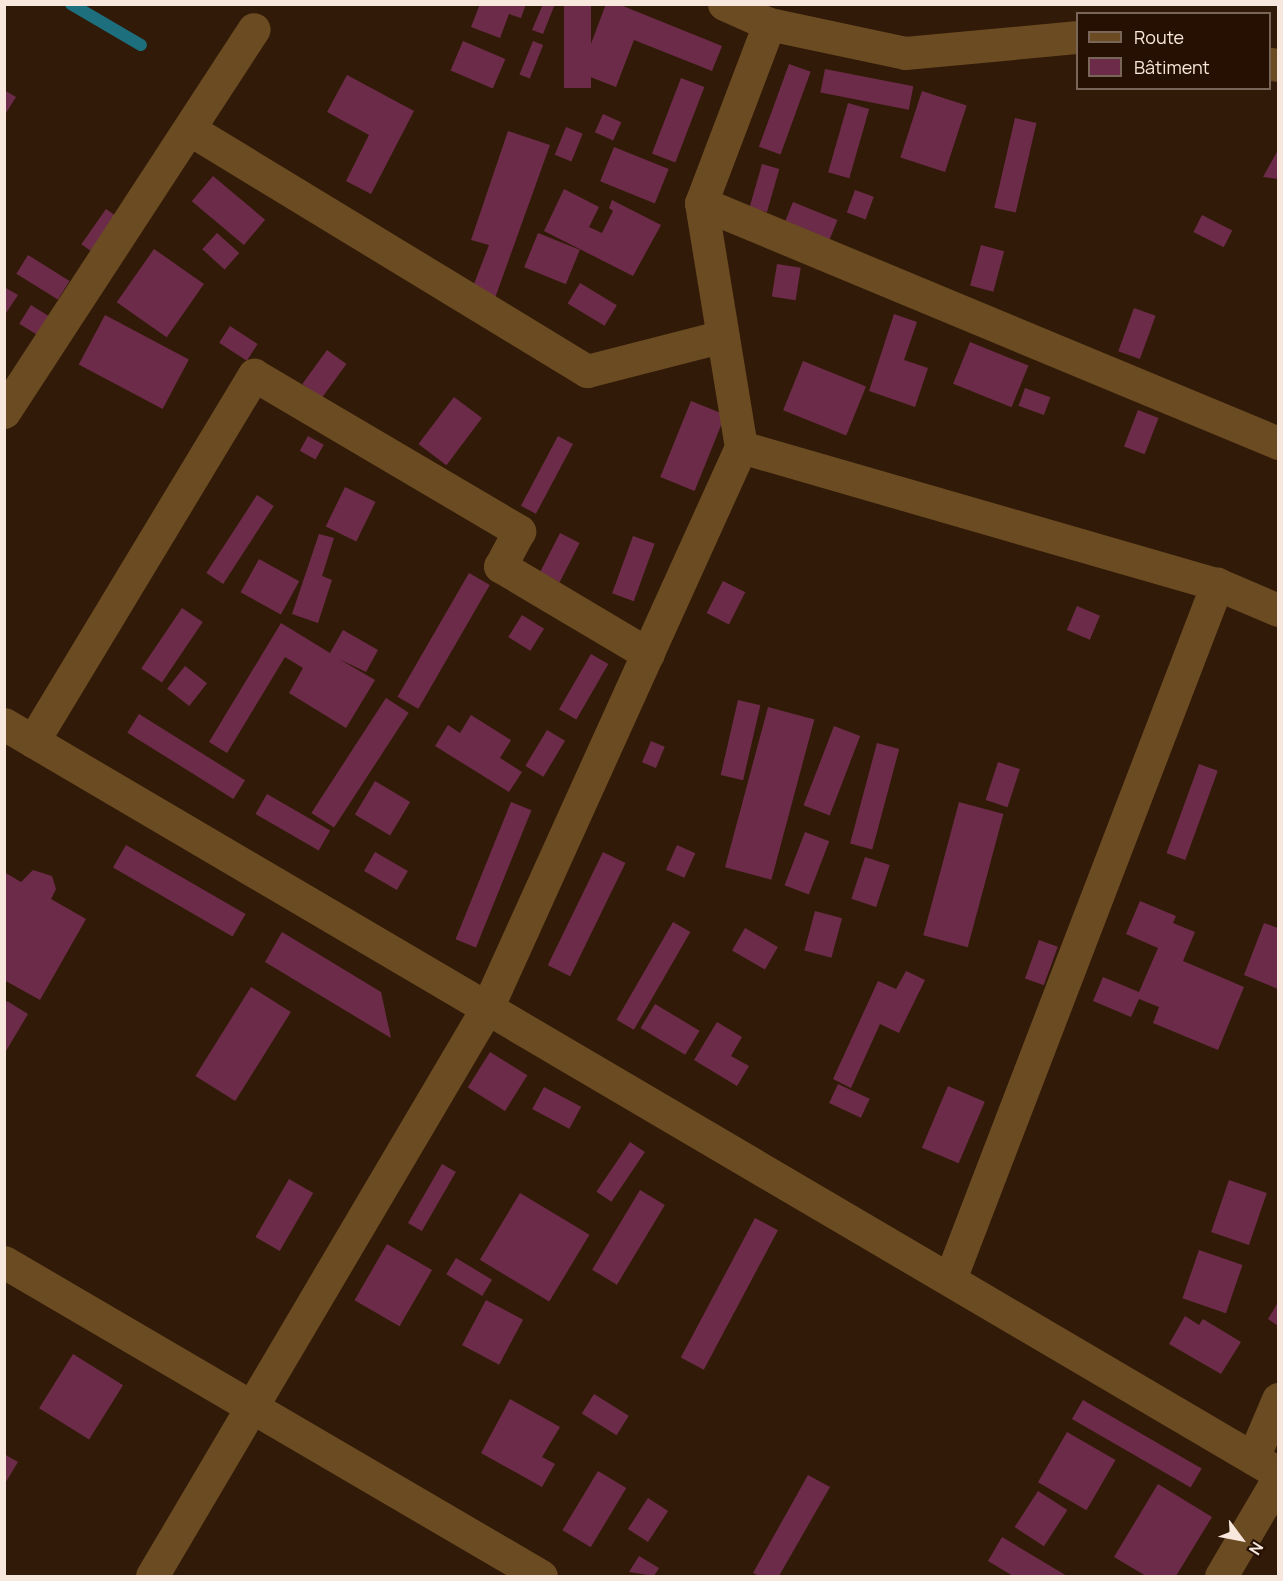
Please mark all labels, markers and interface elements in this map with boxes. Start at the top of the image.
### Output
legend [1076,12,1271,90]
text: Route [1134,25,1184,49]
text: Bâtiment [1134,55,1210,79]
north arrow [1211,1509,1271,1569]
text: N [1244,1538,1269,1559]

